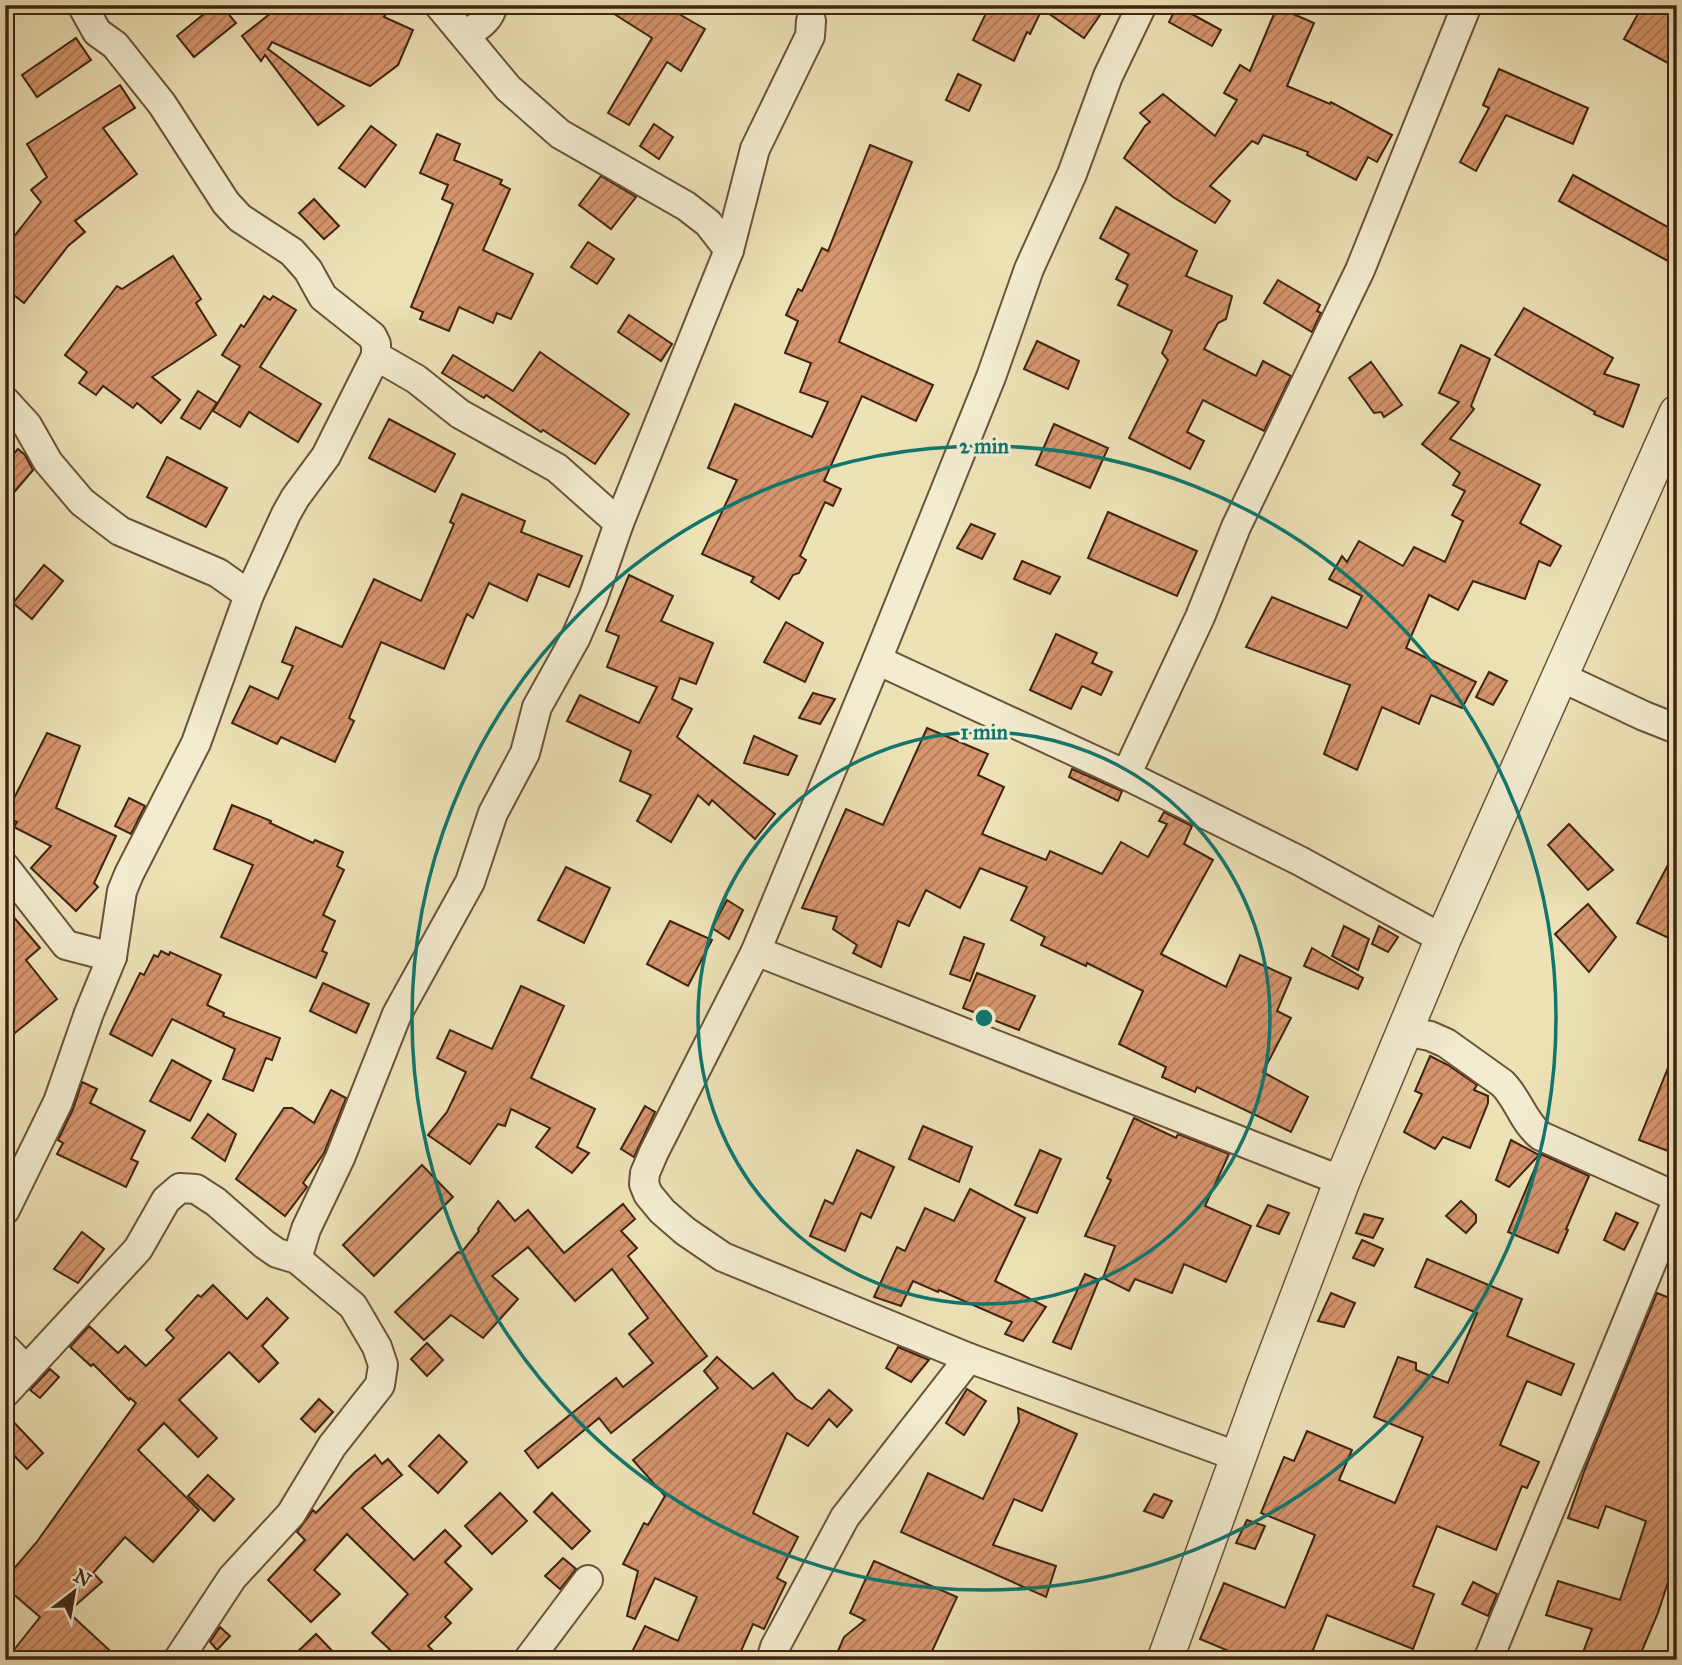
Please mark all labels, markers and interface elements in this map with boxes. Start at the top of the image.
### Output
text: 2 min [959,433,1009,459]
text: 1 min [960,719,1008,745]
centre of rings [972,1006,996,1030]
north arrow [38,1556,108,1626]
text: N [70,1564,95,1592]

